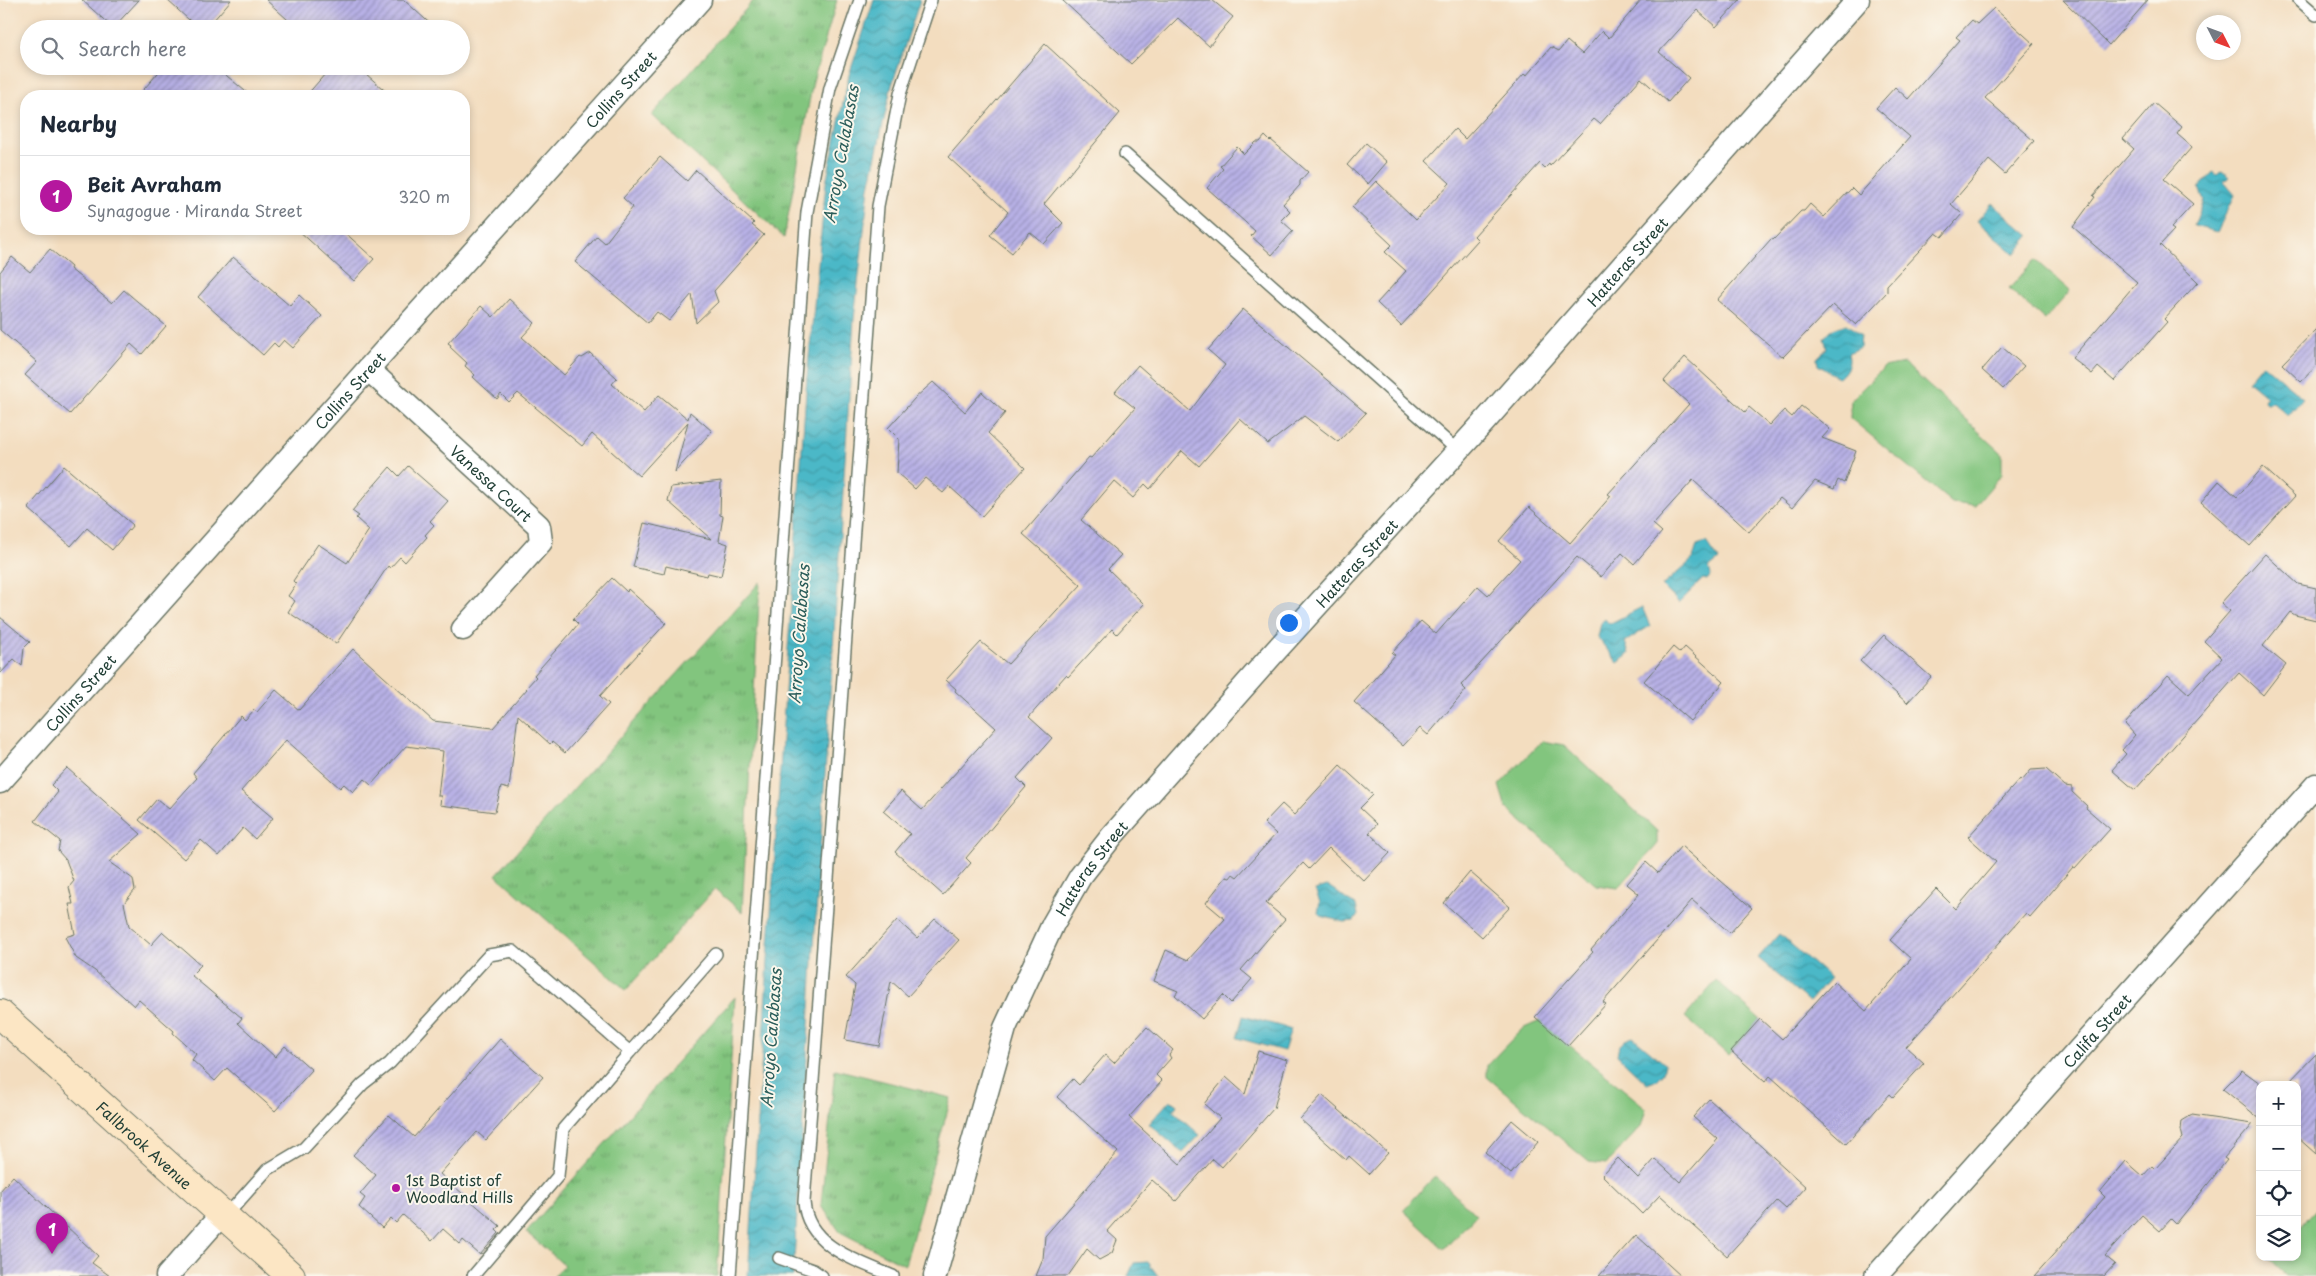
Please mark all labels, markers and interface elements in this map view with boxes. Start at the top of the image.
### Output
north arrow [2196,15,2241,60]
search box [20,20,470,75]
icon: search [38,34,66,62]
text: Search here [78,34,187,62]
street label: Collins Street [579,45,661,133]
water label: Arroyo Calabasas [816,82,864,225]
text: Nearby [40,107,117,139]
text: Beit Avraham [87,170,222,198]
text: 1 [52,184,60,208]
text: 320 m [399,184,450,208]
text: Synagogue · Miranda Street [87,198,302,222]
street label: Hatteras Street [1581,211,1673,311]
street label: Collins Street [308,346,390,434]
street label: Vanessa Court [445,439,538,526]
street label: Hatteras Street [1310,513,1403,612]
water label: Arroyo Calabasas [781,562,815,704]
your location [1276,610,1302,636]
street label: Collins Street [39,648,121,736]
street label: Hatteras Street [1049,815,1132,920]
water label: Arroyo Calabasas [753,966,787,1108]
street label: Califa Street [2057,988,2136,1073]
map controls [2256,1081,2301,1261]
button: + [2256,1081,2301,1126]
street label: Fallbrook Avenue [92,1095,198,1194]
button: − [2256,1126,2301,1171]
place label: 1st Baptist of Woodland Hills [406,1168,513,1208]
button: locate [2256,1171,2301,1216]
marker: 1st Baptist of Woodland Hills [390,1182,402,1194]
pin: 1 [36,1213,68,1254]
button: layers [2256,1216,2301,1261]

